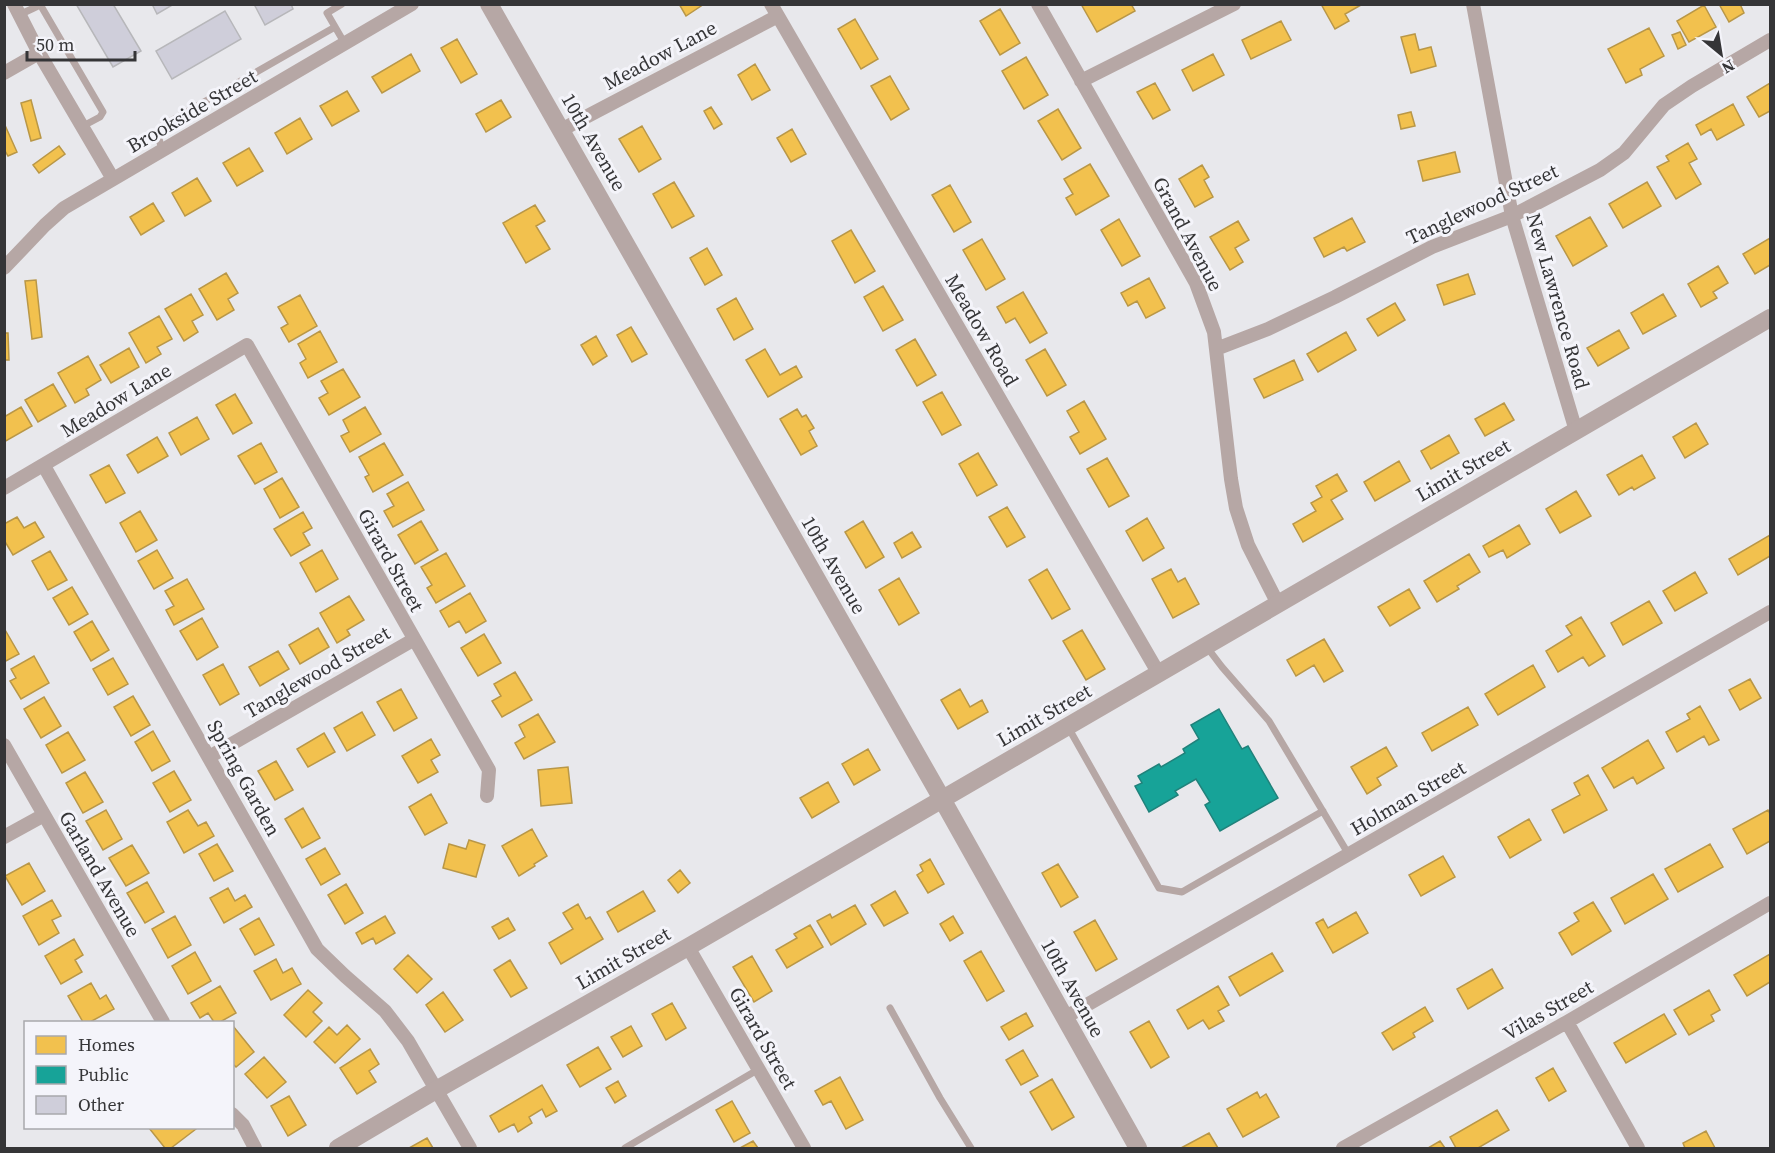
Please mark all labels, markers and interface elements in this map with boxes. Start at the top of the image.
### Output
street label: Meadow Lane [599,13,721,97]
scale bar [27,24,135,62]
north arrow [1691,24,1751,84]
text: 50 m [36,32,74,57]
text: N [1718,55,1739,80]
street label: Brookside Street [122,62,263,160]
street label: 10th Avenue [555,88,633,196]
street label: Tanglewood Street [1402,156,1563,251]
street label: Grand Avenue [1146,172,1230,296]
street label: New Lawrence Road [1519,210,1597,393]
street label: Meadow Road [939,269,1026,392]
street label: Meadow Lane [55,356,177,444]
street label: Limit Street [1411,431,1516,508]
street label: Girard Street [351,503,431,617]
street label: 10th Avenue [795,511,873,619]
street label: Tanglewood Street [239,619,395,725]
street label: Limit Street [992,676,1097,753]
street label: Spring Garden [201,715,287,841]
street label: Holman Street [1345,753,1471,842]
street label: Garland Avenue [52,806,148,942]
street label: Limit Street [571,919,676,996]
street label: 10th Avenue [1034,934,1112,1042]
street label: Vilas Street [1498,973,1599,1047]
street label: Girard Street [722,982,804,1095]
legend [24,1021,234,1129]
text: Homes [78,1032,135,1057]
text: Public [78,1062,129,1087]
text: Other [78,1092,125,1117]

